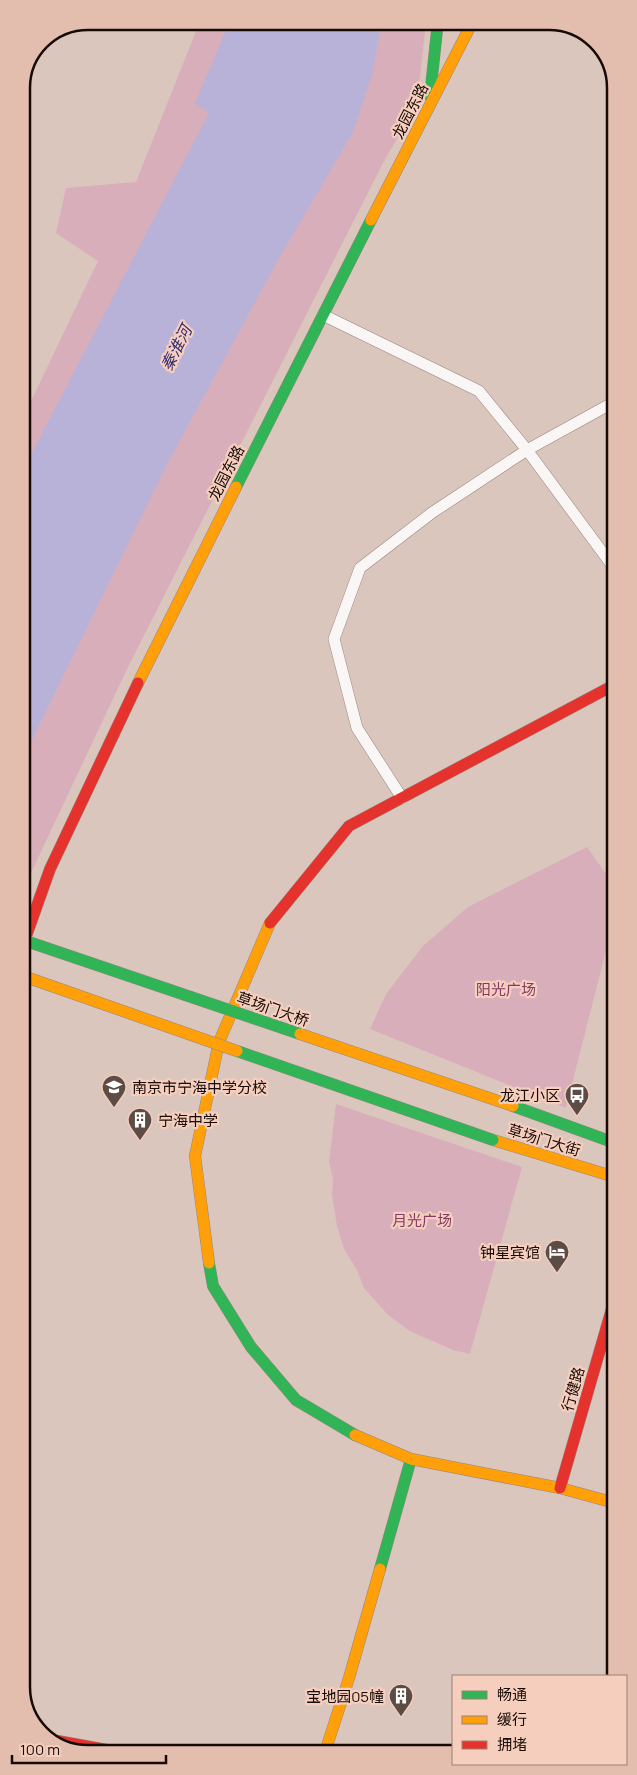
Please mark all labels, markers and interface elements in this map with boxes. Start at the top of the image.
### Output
street label: 龙园东路 [387,79,433,143]
water label: 秦淮河 [155,319,198,374]
street label: 龙园东路 [203,441,249,505]
park label: 阳光广场 [476,979,536,1000]
street label: 草场门大桥 [234,987,312,1031]
school or university icon: 南京市宁海中学分校 [101,1074,127,1108]
place label: 南京市宁海中学分校 [132,1077,267,1098]
bus stop icon: 龙江小区 [564,1082,590,1116]
place label: 龙江小区 [500,1085,560,1106]
building icon: 宁海中学 [127,1107,153,1141]
place label: 宁海中学 [158,1110,218,1131]
street label: 草场门大街 [505,1119,583,1161]
park label: 月光广场 [392,1210,452,1231]
hotel icon: 钟星宾馆 [544,1239,570,1273]
place label: 钟星宾馆 [480,1242,540,1263]
street label: 行健路 [557,1364,589,1414]
legend [452,1675,627,1765]
building icon: 宝地园05幢 [388,1683,414,1717]
text: 畅通 [497,1684,527,1705]
place label: 宝地园05幢 [306,1686,384,1707]
text: 缓行 [497,1709,527,1730]
scale bar [12,1732,166,1764]
text: 拥堵 [497,1734,527,1755]
text: 100 m [20,1739,60,1760]

